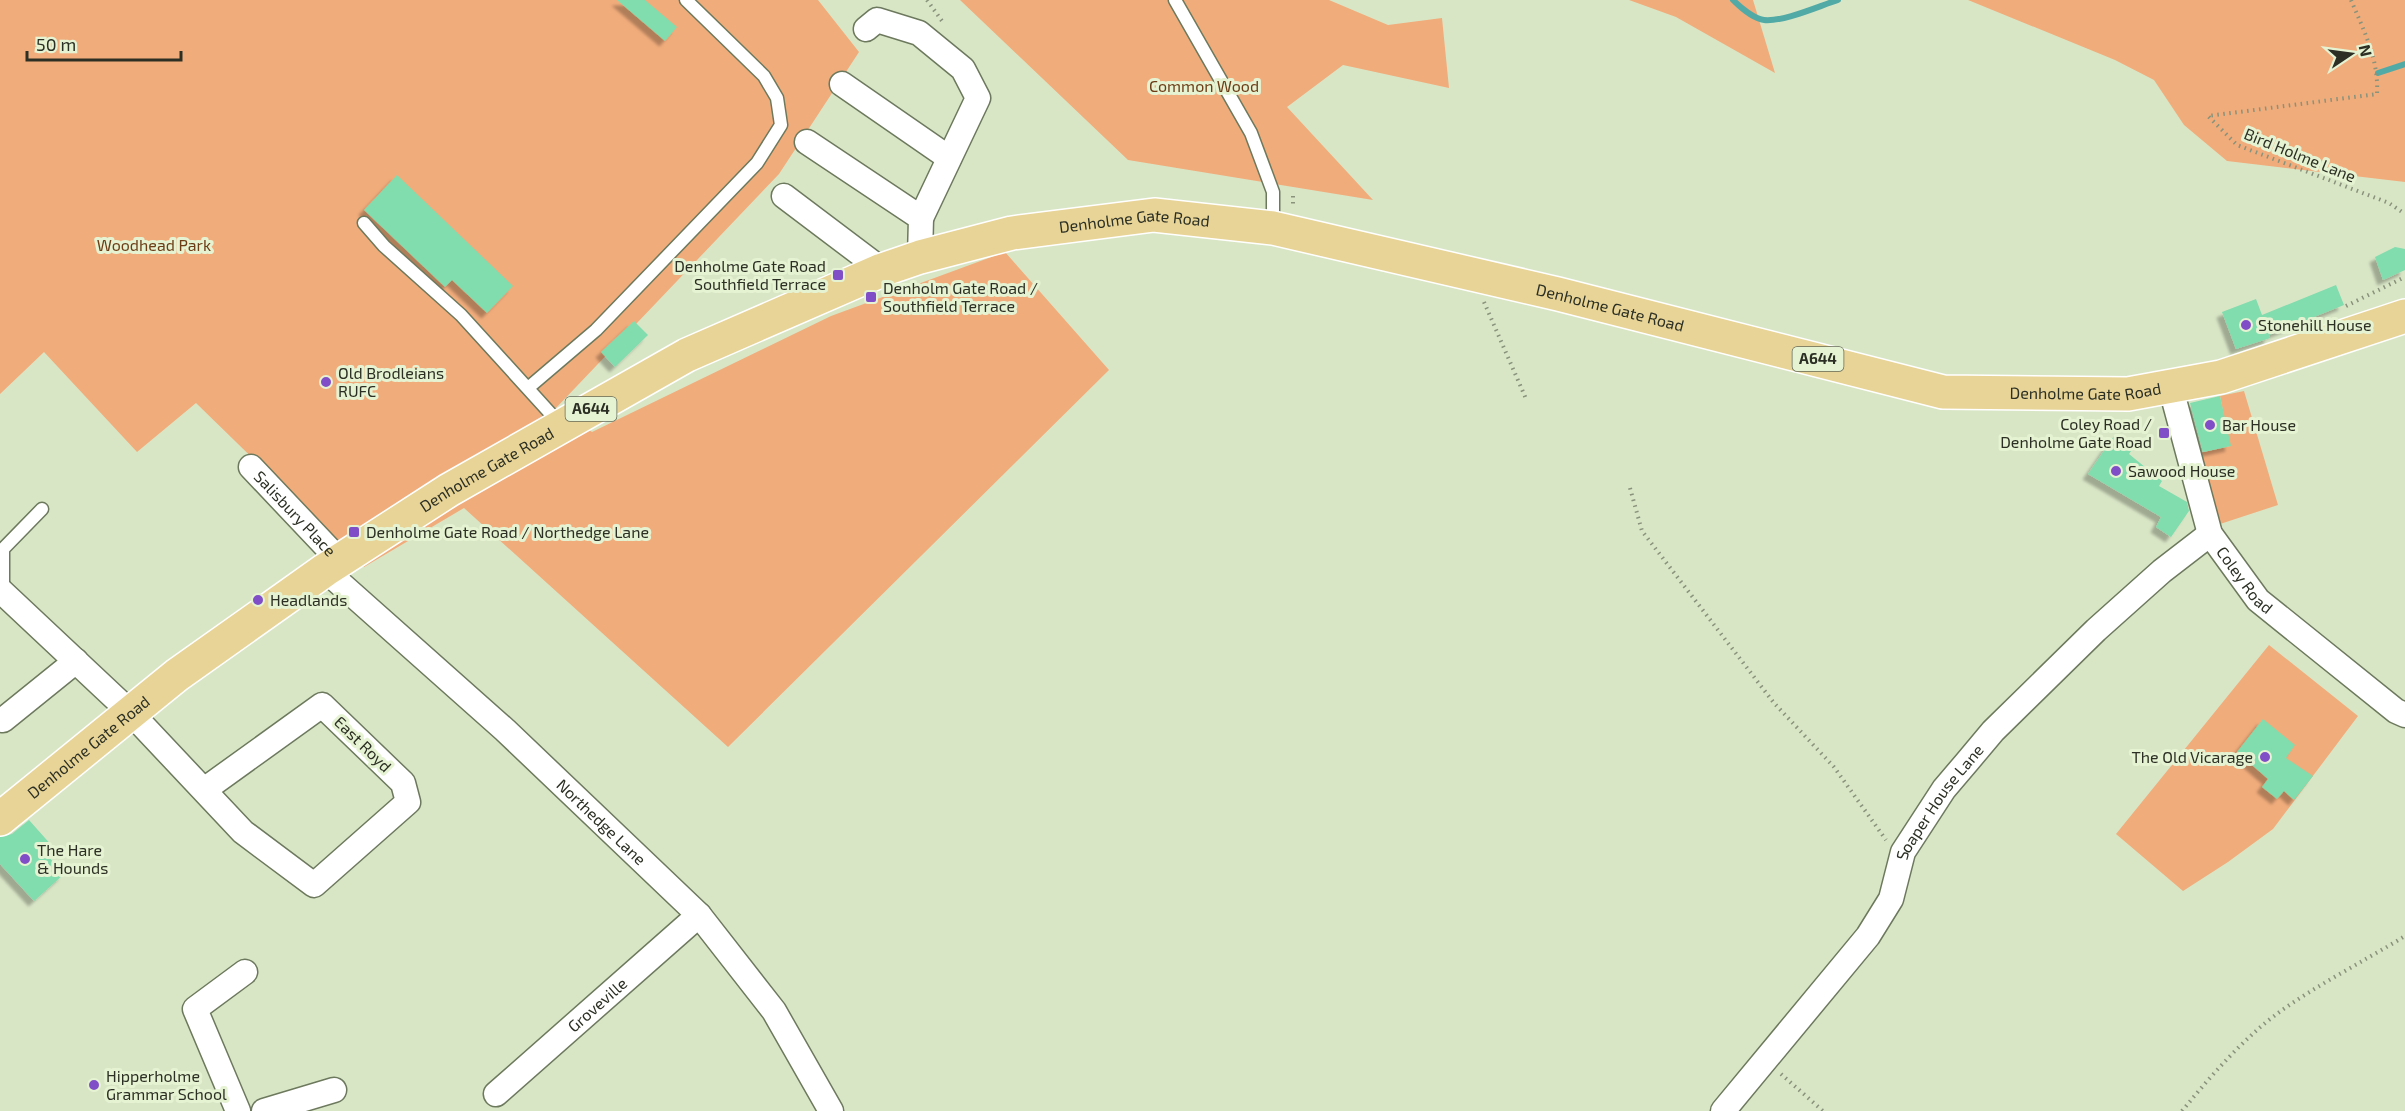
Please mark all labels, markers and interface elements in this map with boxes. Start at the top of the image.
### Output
scale bar [27,24,182,62]
north arrow [2321,24,2381,84]
text: 50 m [36,33,76,55]
text: N [2356,43,2377,58]
park label: Common Wood [1149,76,1259,95]
street label: Bird Holme Lane [2242,124,2359,186]
street label: Denholme Gate Road [1058,205,1211,236]
park label: Woodhead Park [97,235,211,254]
place label: Denholme Gate Road Southfield Terrace [674,256,826,293]
marker: Denholme Gate Road Southfield Terrace [831,268,845,282]
place label: Denholm Gate Road / Southfield Terrace [883,278,1038,315]
street label: Denholme Gate Road [1534,279,1686,335]
marker: Denholm Gate Road / Southfield Terrace [864,290,878,304]
place label: Stonehill House [2258,315,2372,334]
marker: Stonehill House [2239,318,2253,332]
road number: A644 [1792,347,1844,371]
place label: Old Brodleians RUFC [338,363,444,400]
marker: Old Brodleians RUFC [319,375,333,389]
street label: Denholme Gate Road [2009,378,2163,403]
road number: A644 [566,397,616,421]
place label: Coley Road / Denholme Gate Road [2000,414,2152,451]
place label: Bar House [2222,415,2296,434]
marker: Bar House [2203,418,2217,432]
street label: Denholme Gate Road [416,423,557,516]
marker: Coley Road / Denholme Gate Road [2157,426,2171,440]
place label: Sawood House [2128,461,2235,480]
marker: Sawood House [2109,464,2123,478]
street label: Salisbury Place [251,467,340,560]
place label: Denholme Gate Road / Northedge Lane [366,522,649,541]
marker: Denholme Gate Road / Northedge Lane [347,525,361,539]
street label: Coley Road [2213,542,2277,617]
place label: Headlands [270,590,347,609]
marker: Headlands [251,593,265,607]
street label: Denholme Gate Road [23,691,153,802]
street label: East Royd [331,712,396,775]
street label: Soaper House Lane [1891,740,1987,862]
place label: The Old Vicarage [2131,747,2253,766]
marker: The Old Vicarage [2258,750,2272,764]
street label: Northedge Lane [553,775,650,868]
place label: The Hare & Hounds [37,840,108,877]
marker: The Hare & Hounds [18,852,32,866]
street label: Groveville [563,973,631,1036]
place label: Hipperholme Grammar School [106,1066,227,1103]
marker: Hipperholme Grammar School [87,1078,101,1092]

